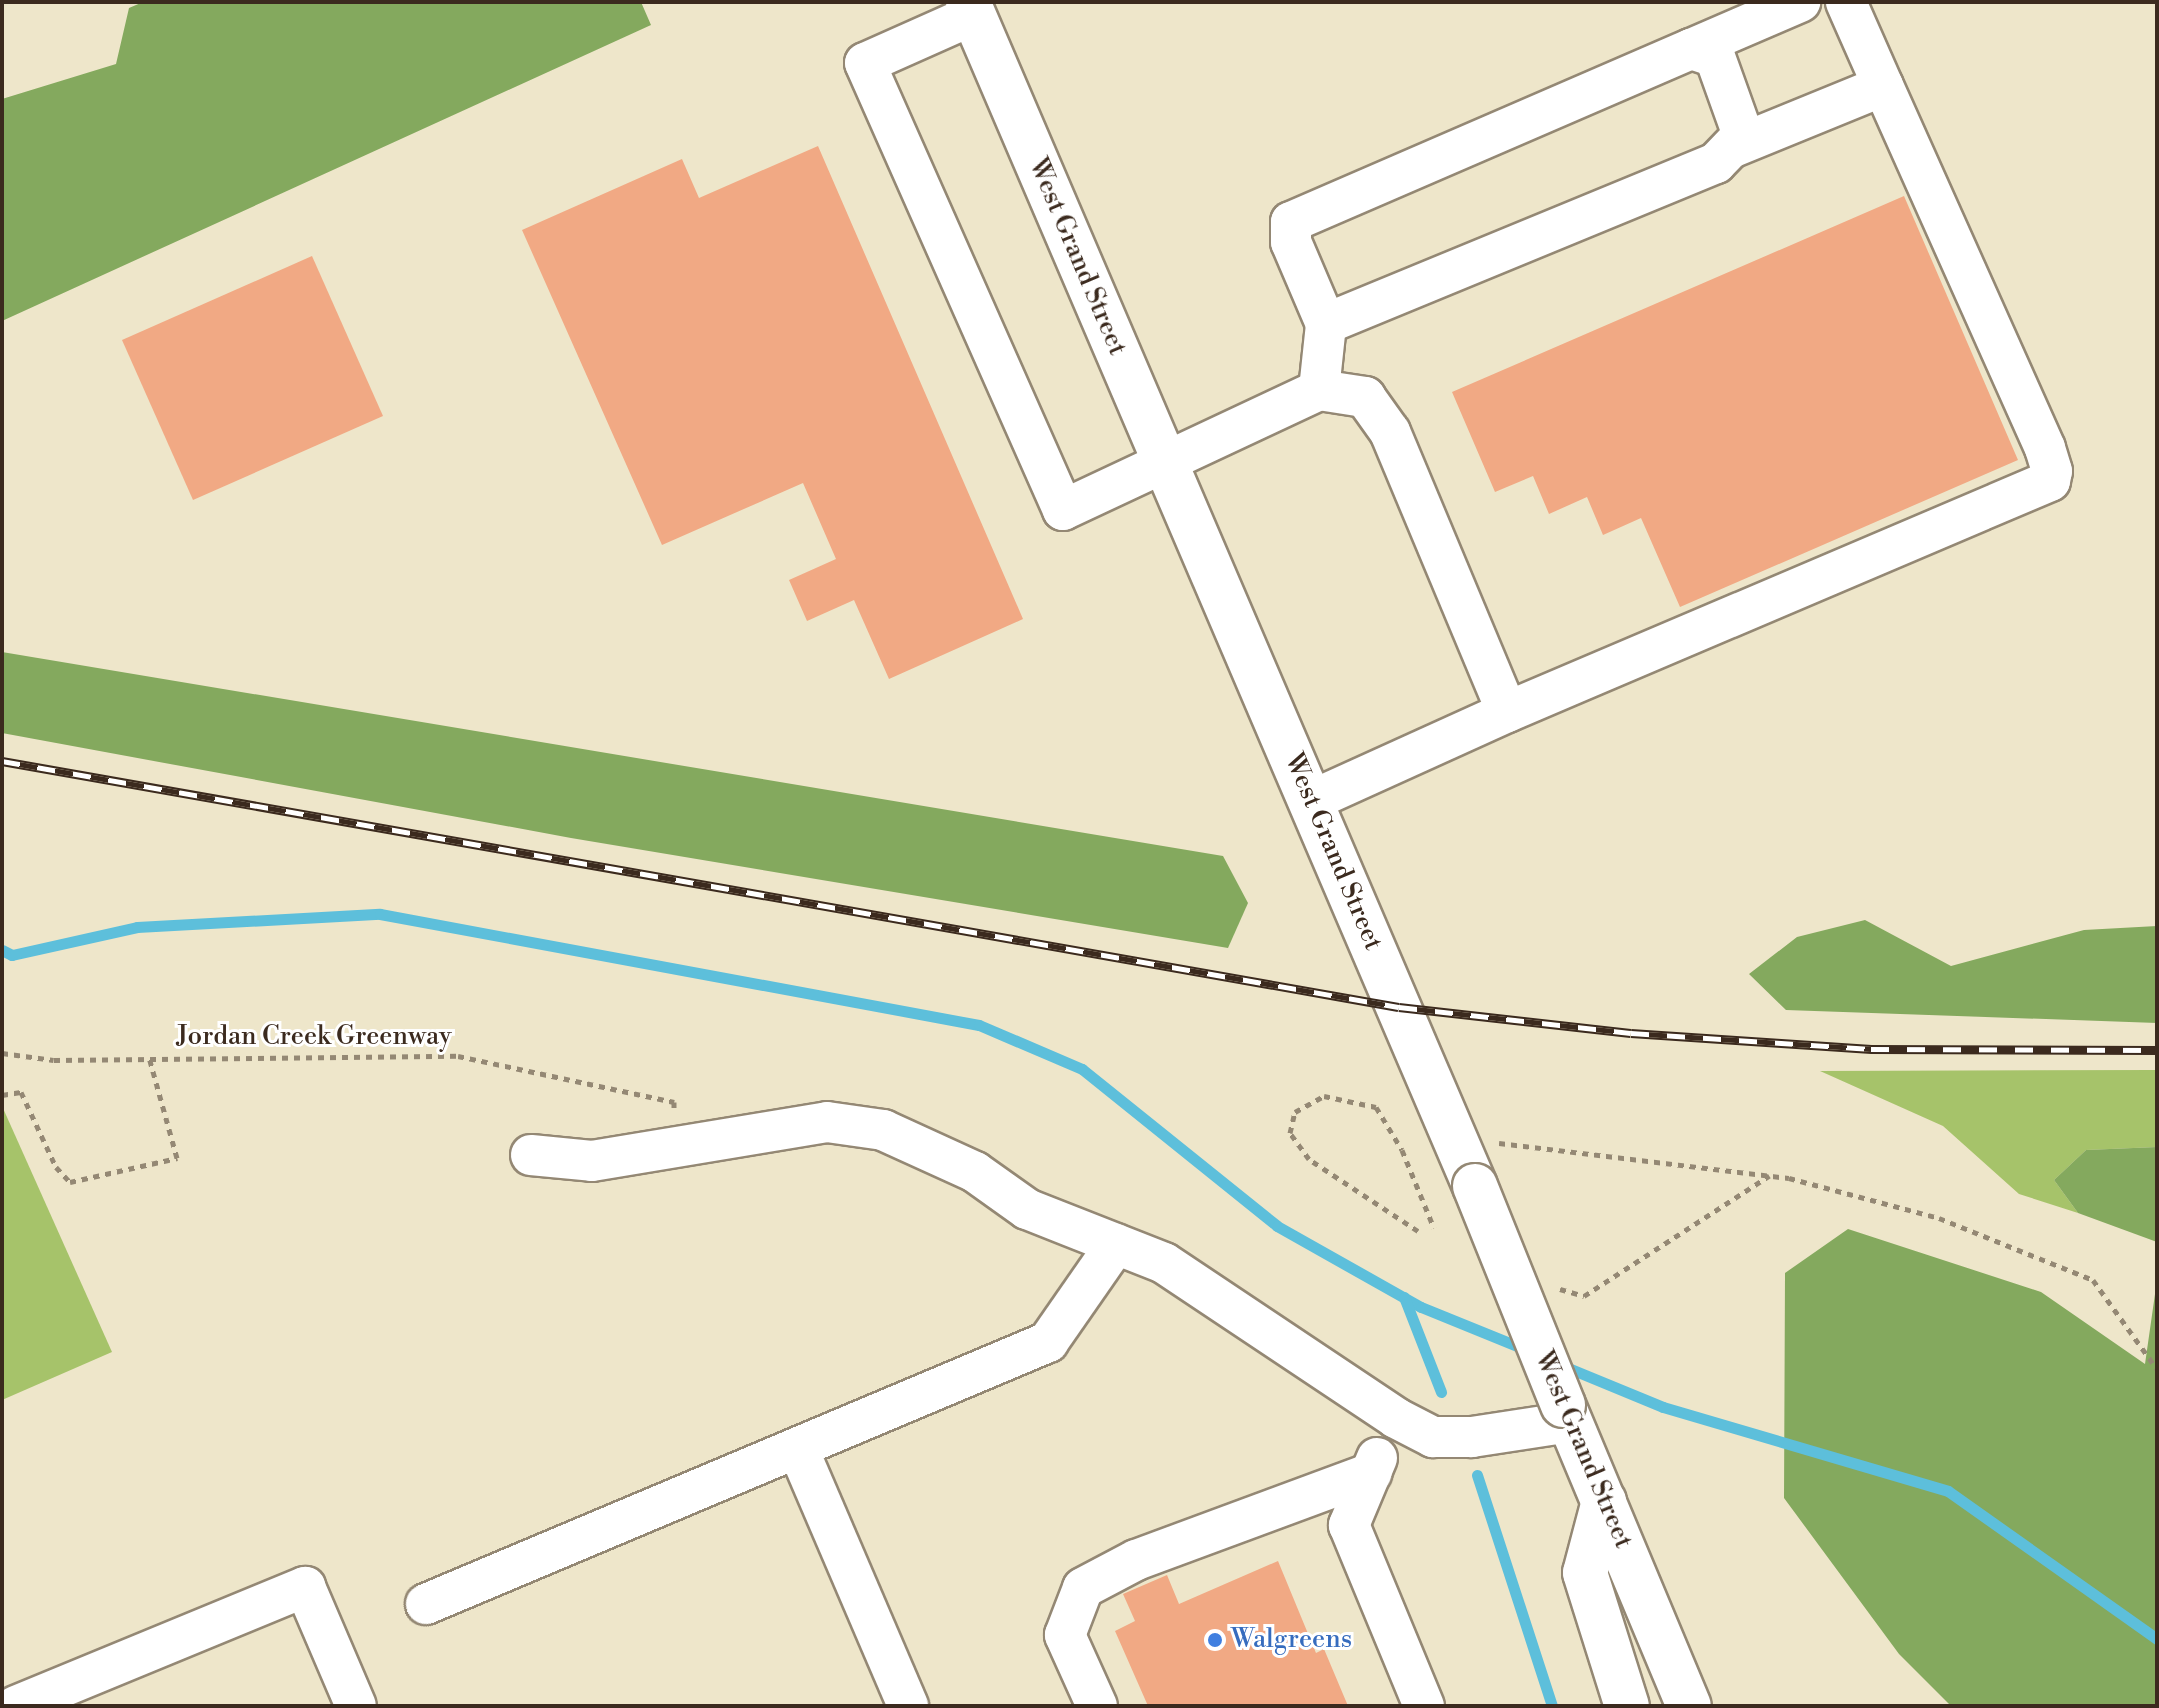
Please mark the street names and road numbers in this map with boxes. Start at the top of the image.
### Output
street label: West Grand Street [1021,154,1133,360]
street label: West Grand Street [1277,749,1389,955]
street label: Jordan Creek Greenway [176,1021,452,1053]
street label: West Grand Street [1527,1347,1639,1553]

